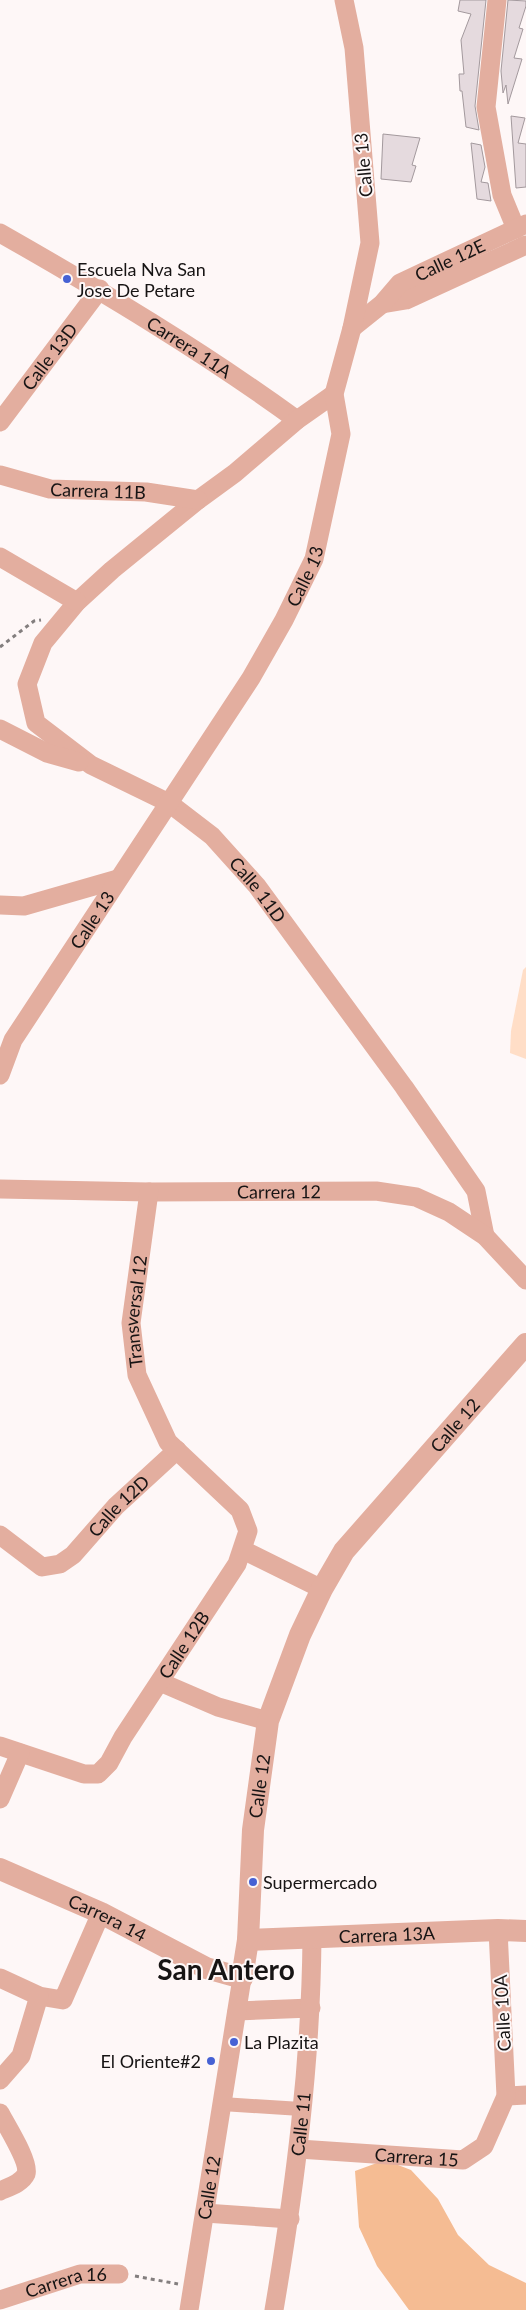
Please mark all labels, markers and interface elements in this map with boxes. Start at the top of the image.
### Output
street label: Calle 13 [349,132,377,198]
street label: Calle 12E [411,234,488,286]
place label: Escuela Nva San Jose De Petare [77,258,206,301]
marker: Escuela Nva San Jose De Petare [61,273,73,285]
street label: Carrera 11A [143,312,237,383]
street label: Calle 13D [17,319,82,394]
street label: Carrera 11B [50,478,146,503]
street label: Calle 13 [281,544,327,610]
street label: Calle 11D [225,852,291,927]
street label: Calle 13 [65,887,119,953]
street label: Carrera 12 [237,1180,321,1203]
street label: Transversal 12 [120,1254,151,1369]
street label: Calle 12 [425,1394,484,1457]
street label: Calle 12D [83,1470,154,1541]
street label: Calle 12B [154,1607,214,1683]
street label: Calle 12 [244,1753,274,1820]
place label: Supermercado [263,1871,377,1893]
marker: Supermercado [247,1876,259,1888]
street label: Carrera 14 [65,1889,150,1946]
street label: Carrera 13A [338,1921,436,1947]
district label: San Antero [157,1952,295,1986]
street label: Calle 10A [489,1973,515,2052]
place label: La Plazita [244,2031,319,2053]
marker: La Plazita [228,2036,240,2048]
place label: El Oriente#2 [101,2050,201,2072]
marker: El Oriente#2 [205,2055,217,2067]
street label: Calle 11 [286,2091,315,2157]
street label: Carrera 15 [374,2143,459,2171]
street label: Calle 12 [193,2154,224,2221]
street label: Carrera 16 [22,2263,107,2302]

